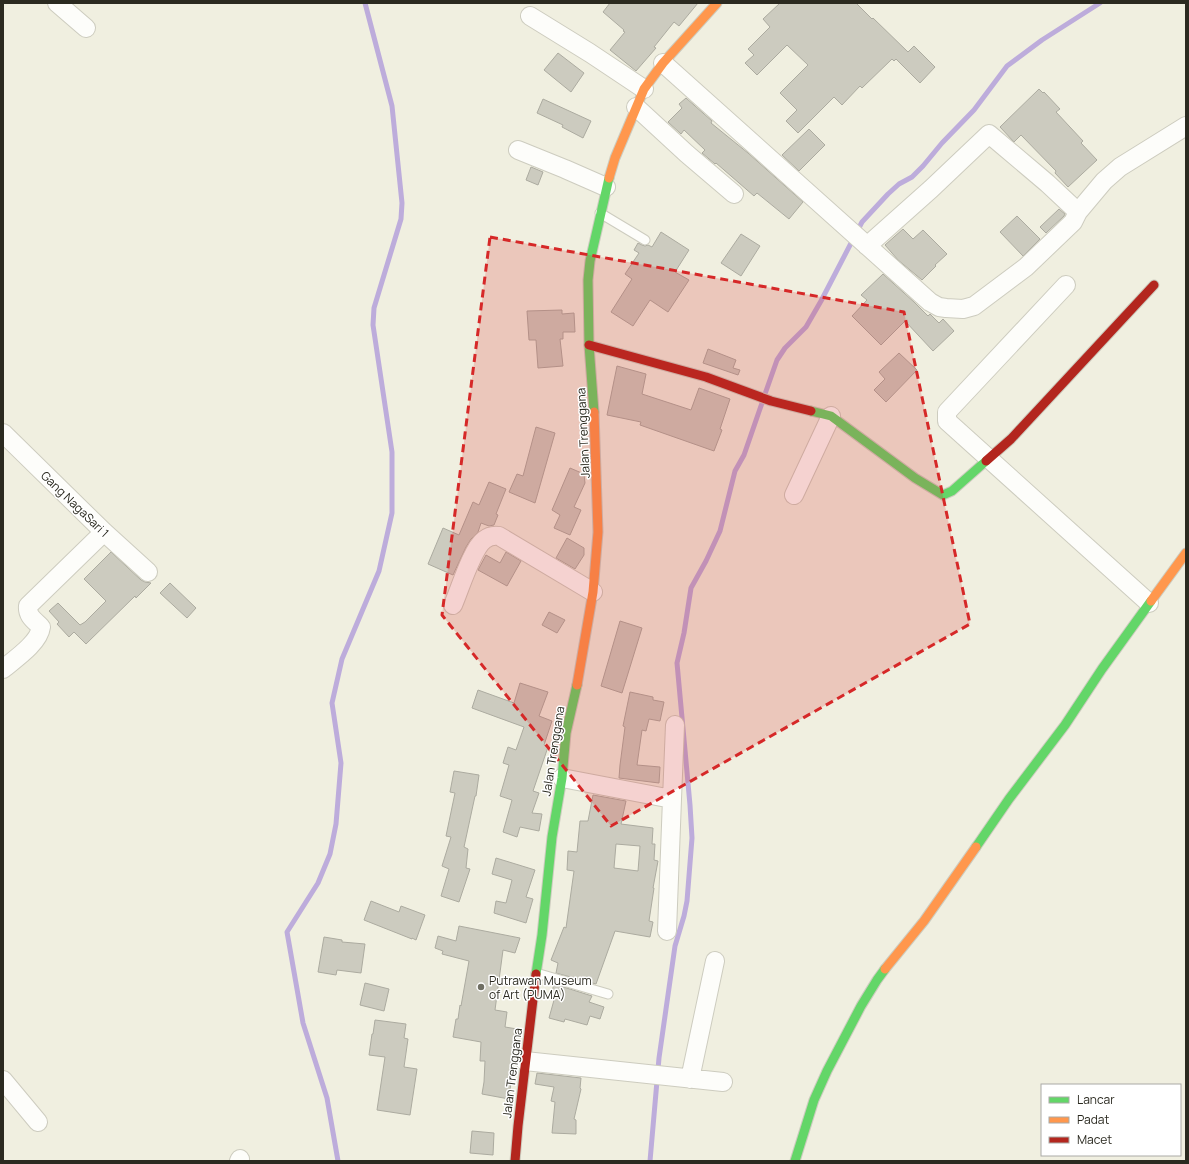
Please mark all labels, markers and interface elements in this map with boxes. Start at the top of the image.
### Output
street label: Jalan Trenggana [572,387,594,479]
street label: Gang NagaSari 1 [37,467,113,541]
street label: Jalan Trenggana [538,705,568,797]
place label: Putrawan Museum of Art (PUMA) [489,972,592,1003]
marker: Putrawan Museum of Art (PUMA) [476,982,486,992]
street label: Jalan Trenggana [498,1027,526,1119]
legend [1041,1084,1181,1156]
text: Lancar [1077,1091,1115,1108]
text: Padat [1077,1111,1109,1128]
text: Macet [1077,1131,1112,1148]

